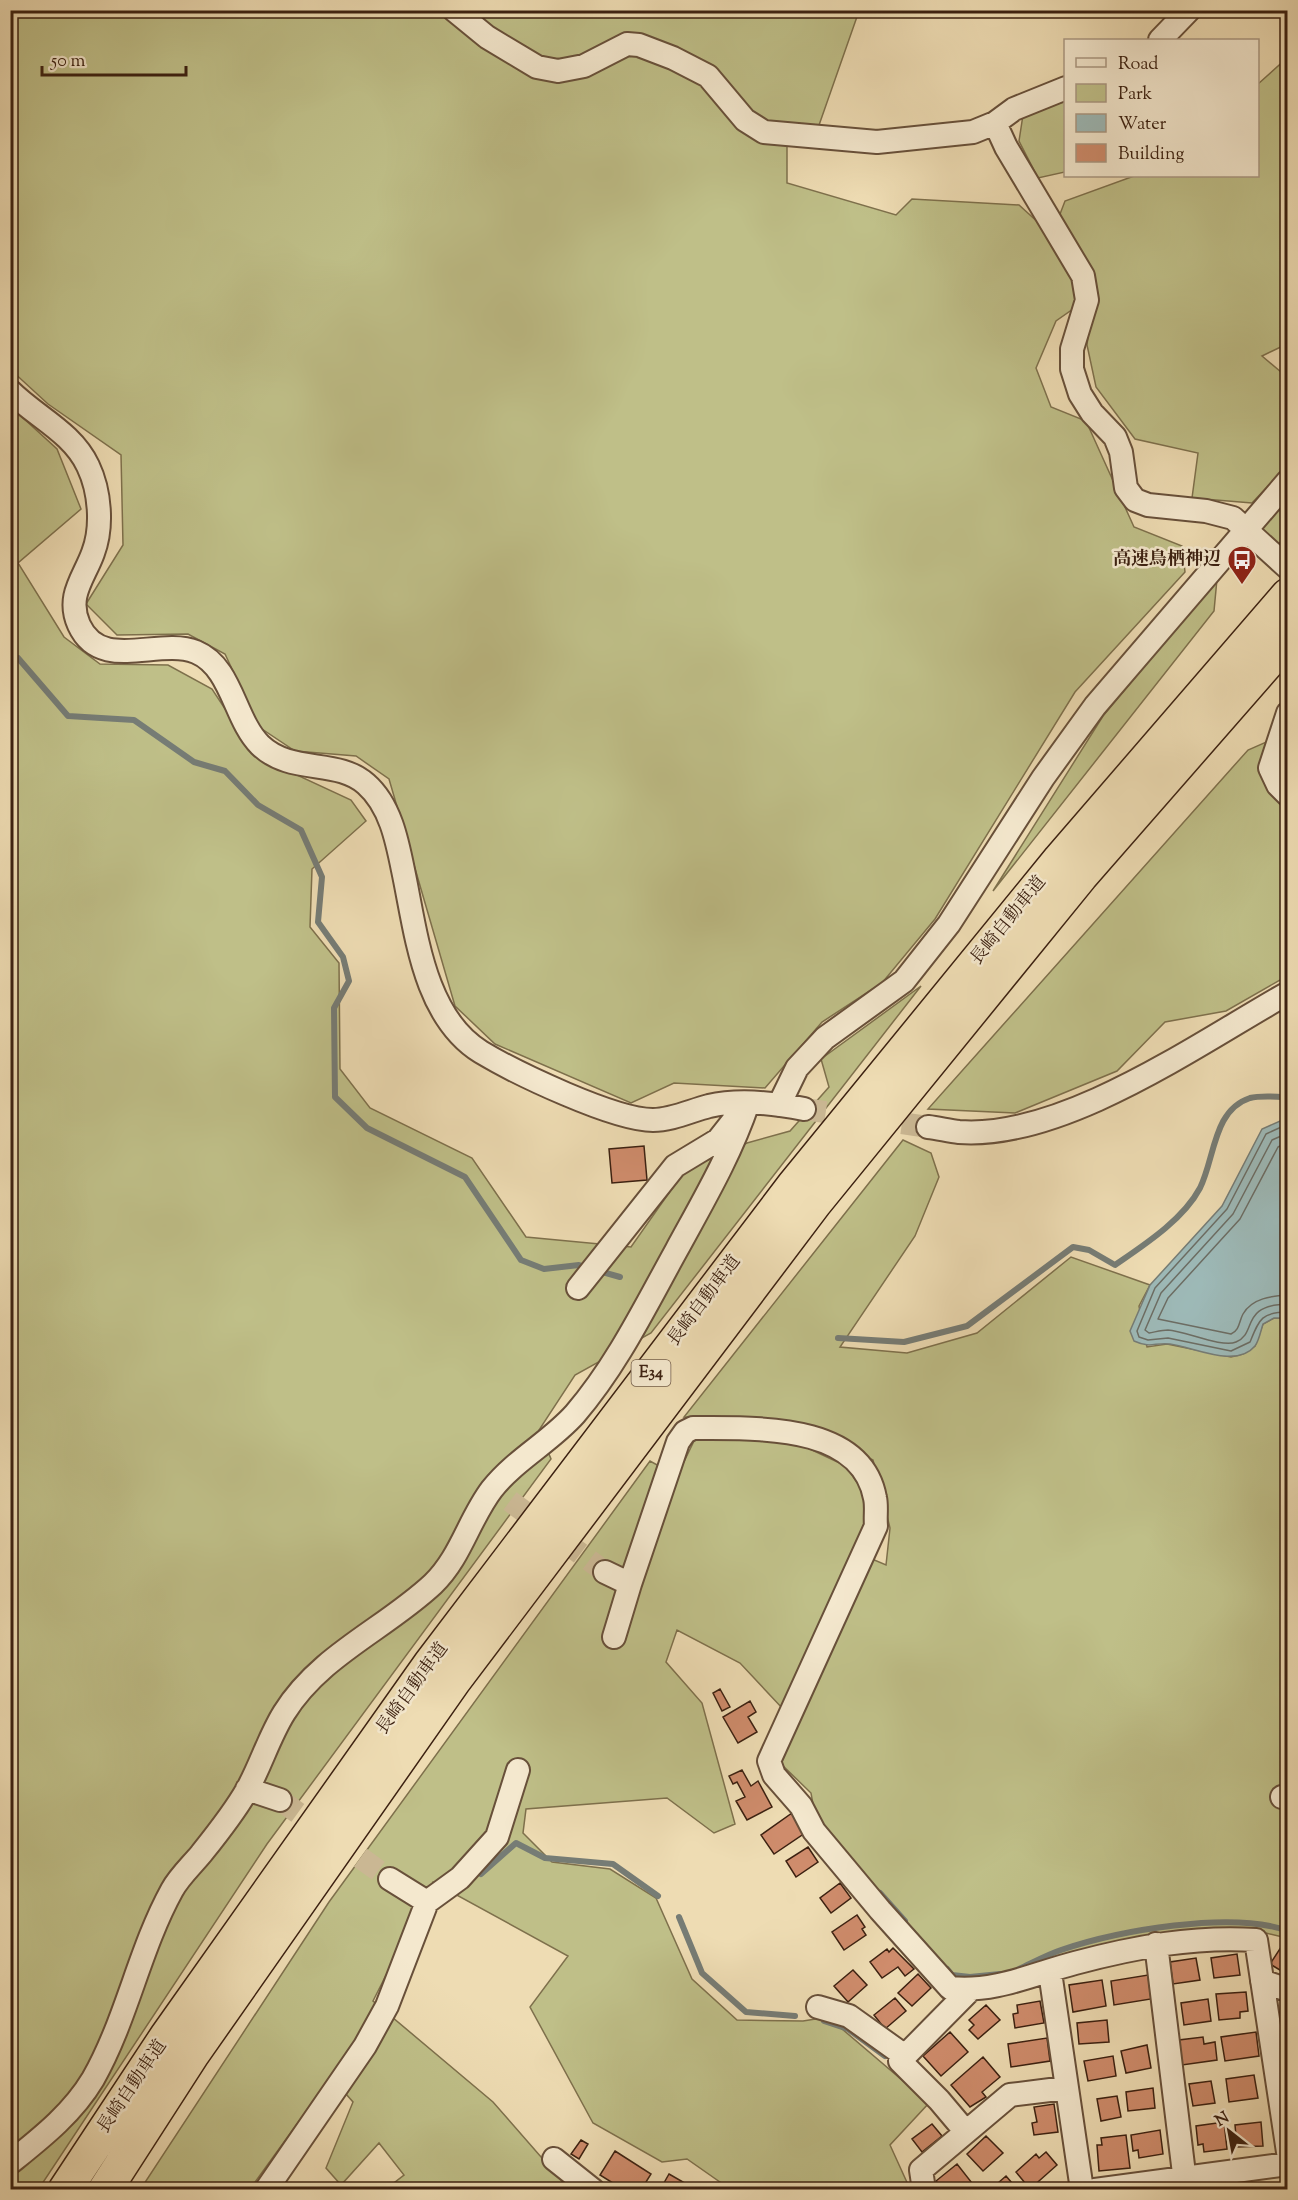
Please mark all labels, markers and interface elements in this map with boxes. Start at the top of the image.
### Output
scale bar [42,39,186,77]
legend [1064,39,1259,177]
text: 50 m [50,49,86,75]
text: Road [1118,52,1158,78]
text: Park [1118,82,1153,108]
text: Water [1118,112,1167,138]
text: Building [1118,142,1184,168]
bus stop icon: 高速鳥栖神辺 [1226,544,1258,586]
place label: 高速鳥栖神辺 [1113,547,1221,573]
street label: 長崎自動車道 [965,871,1053,971]
street label: 長崎自動車道 [662,1250,748,1352]
road number: E34 [632,1360,670,1386]
street label: 長崎自動車道 [371,1638,455,1740]
street label: 長崎自動車道 [92,2035,174,2139]
north arrow [1199,2101,1259,2161]
text: N [1211,2107,1234,2133]

